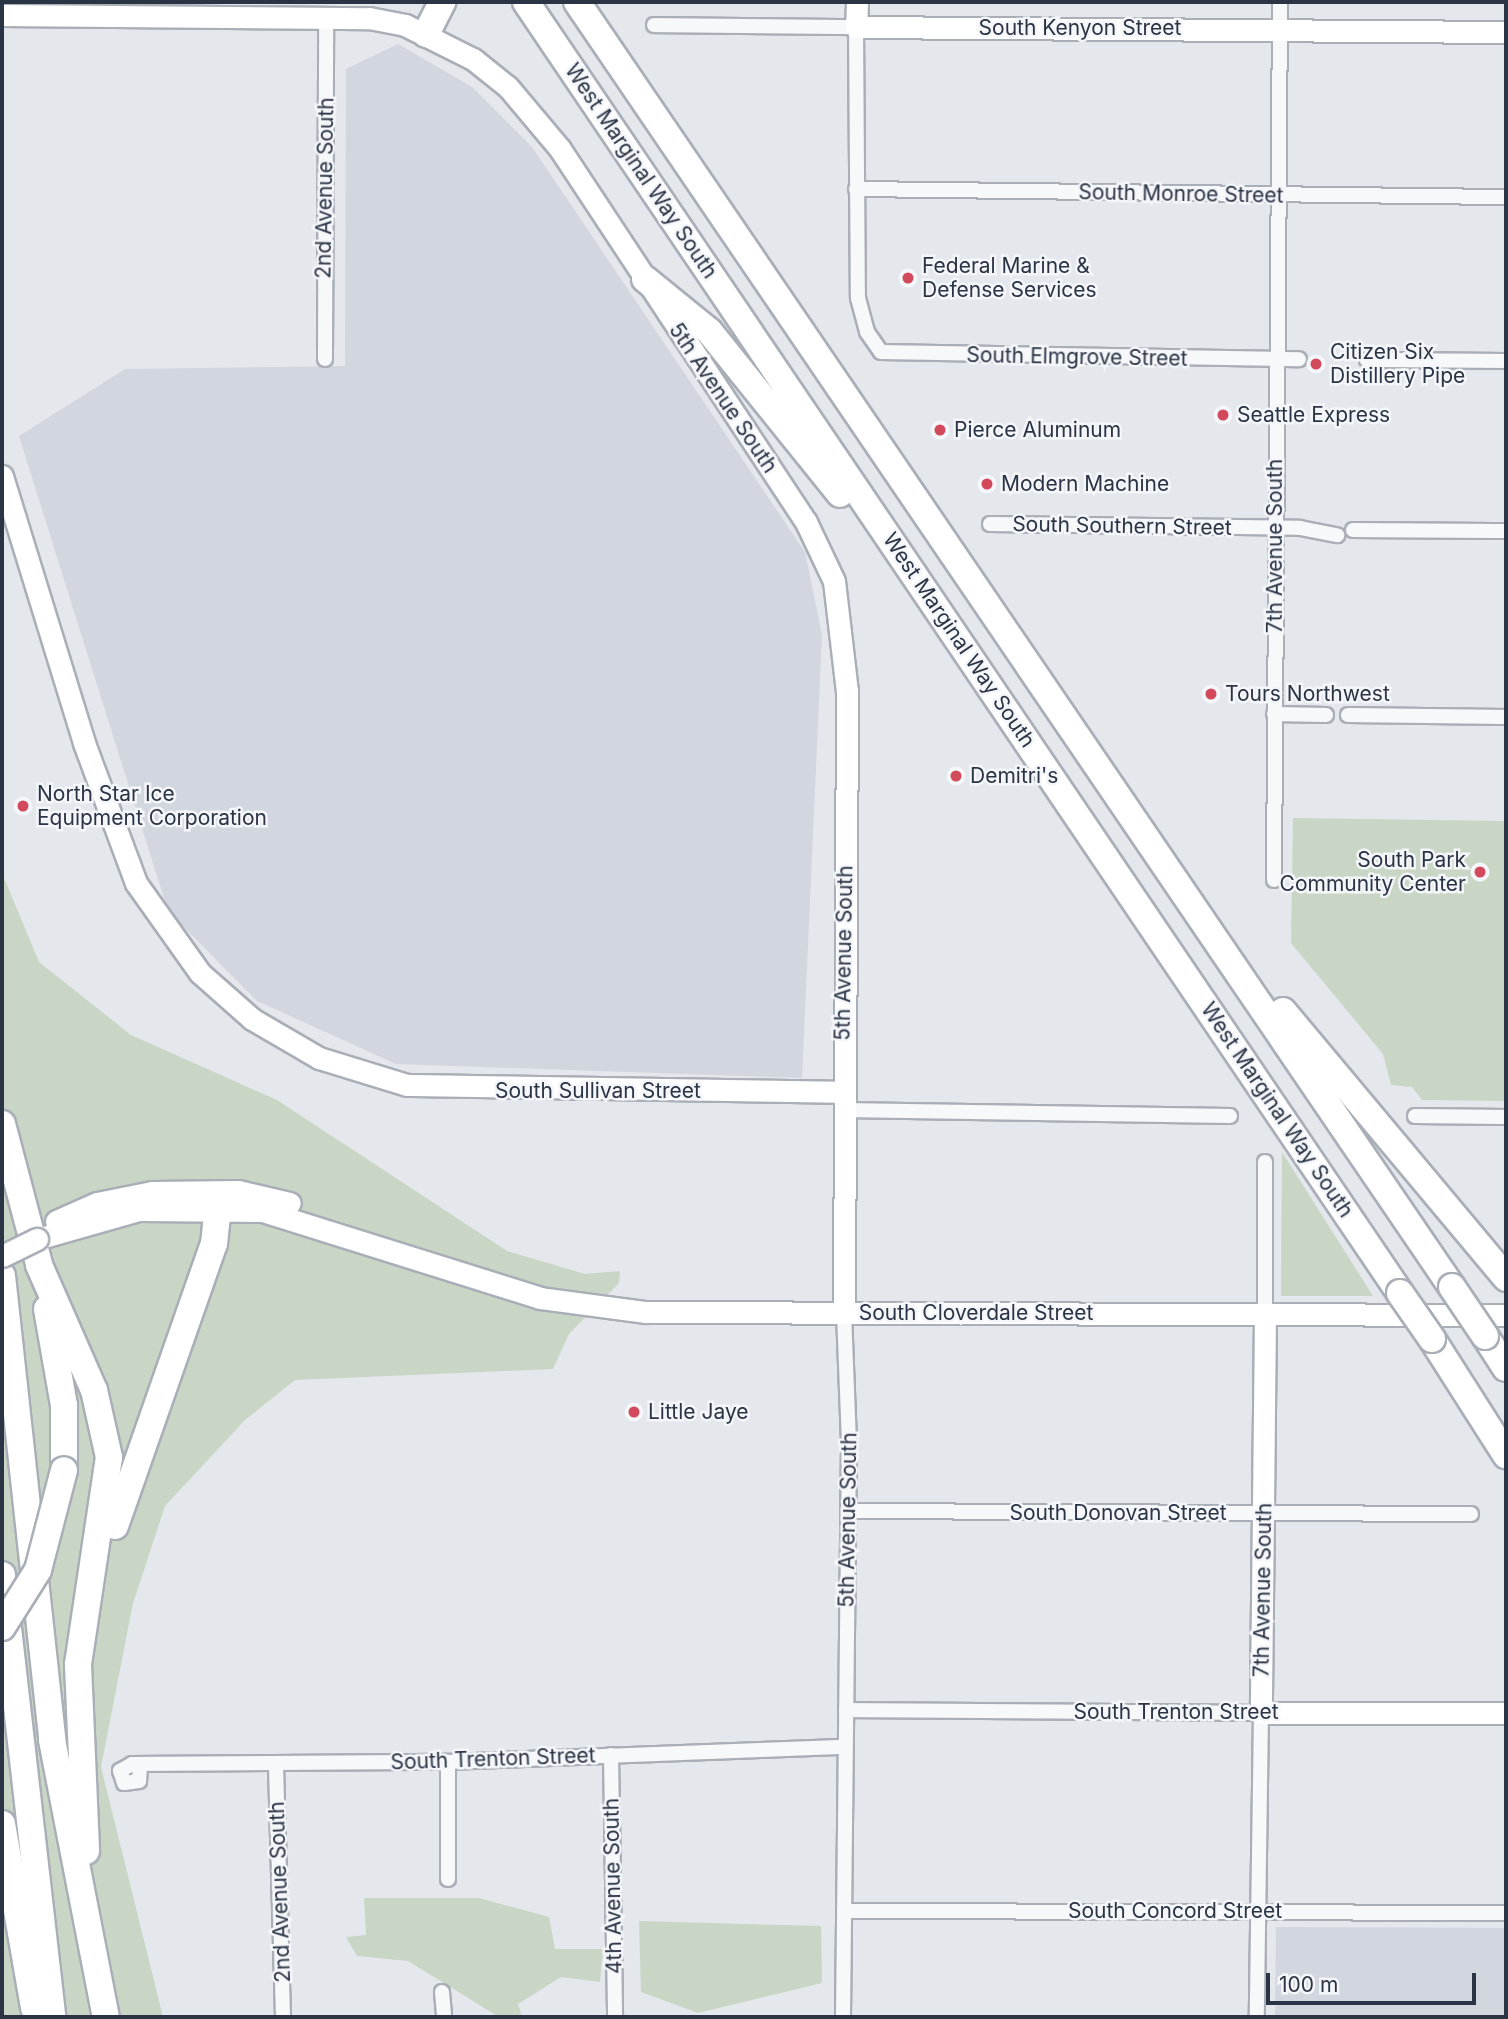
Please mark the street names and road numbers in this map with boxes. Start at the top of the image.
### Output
street label: South Kenyon Street [979,15,1181,41]
street label: West Marginal Way South [560,59,722,283]
street label: 2nd Avenue South [311,97,339,279]
street label: South Monroe Street [1078,180,1284,208]
street label: 5th Avenue South [664,318,782,478]
street label: South Elmgrove Street [966,342,1188,372]
street label: 7th Avenue South [1262,459,1288,633]
street label: South Southern Street [1012,511,1232,541]
street label: West Marginal Way South [878,528,1040,752]
street label: 5th Avenue South [830,865,858,1041]
street label: West Marginal Way South [1196,998,1358,1222]
street label: South Sullivan Street [495,1078,701,1104]
street label: South Cloverdale Street [859,1300,1093,1326]
street label: 5th Avenue South [834,1432,862,1608]
street label: South Donovan Street [1009,1500,1227,1526]
street label: 7th Avenue South [1249,1503,1277,1677]
street label: South Trenton Street [1073,1699,1279,1725]
street label: South Trenton Street [390,1743,596,1775]
street label: 4th Avenue South [599,1798,627,1974]
street label: 2nd Avenue South [264,1801,296,1983]
street label: South Concord Street [1068,1898,1282,1924]

